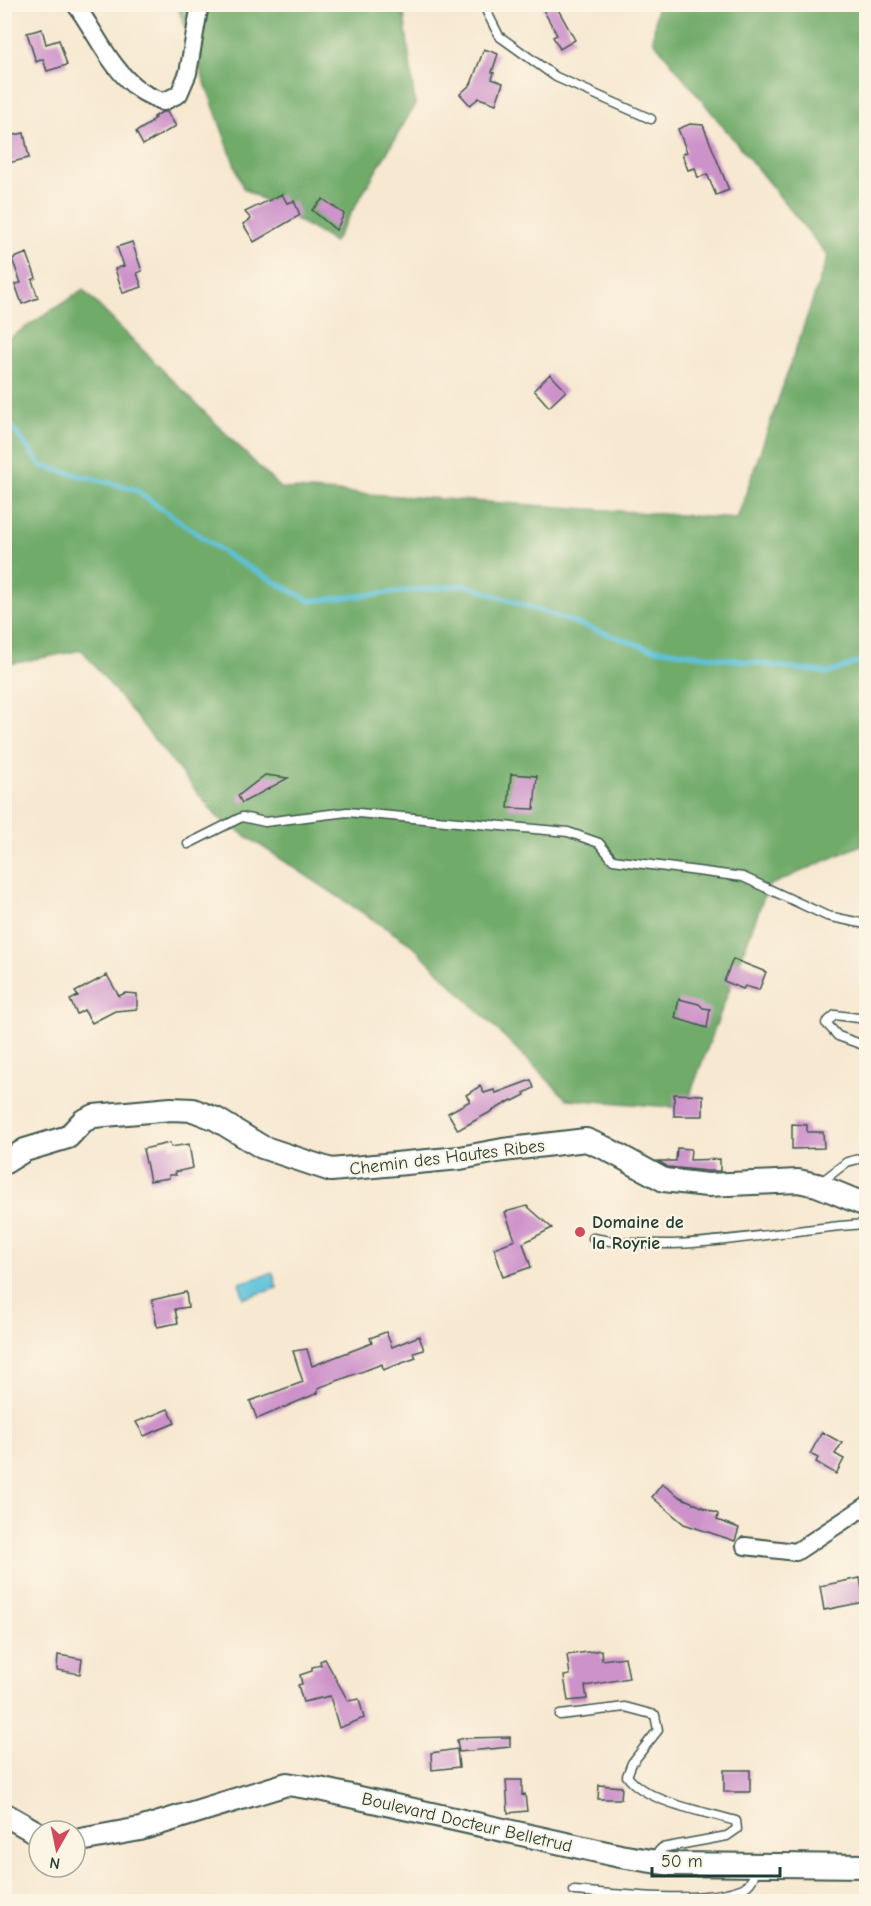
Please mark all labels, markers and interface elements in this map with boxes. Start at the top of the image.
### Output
street label: Chemin des Hautes Ribes [348,1135,546,1180]
place label: Domaine de la Royrie [592,1212,684,1254]
marker: Domaine de la Royrie [573,1225,587,1239]
street label: Boulevard Docteur Belletrud [360,1788,574,1857]
north arrow [27,1819,87,1879]
scale bar [652,1840,780,1878]
text: 50 m [661,1851,703,1872]
text: N [48,1853,61,1873]

